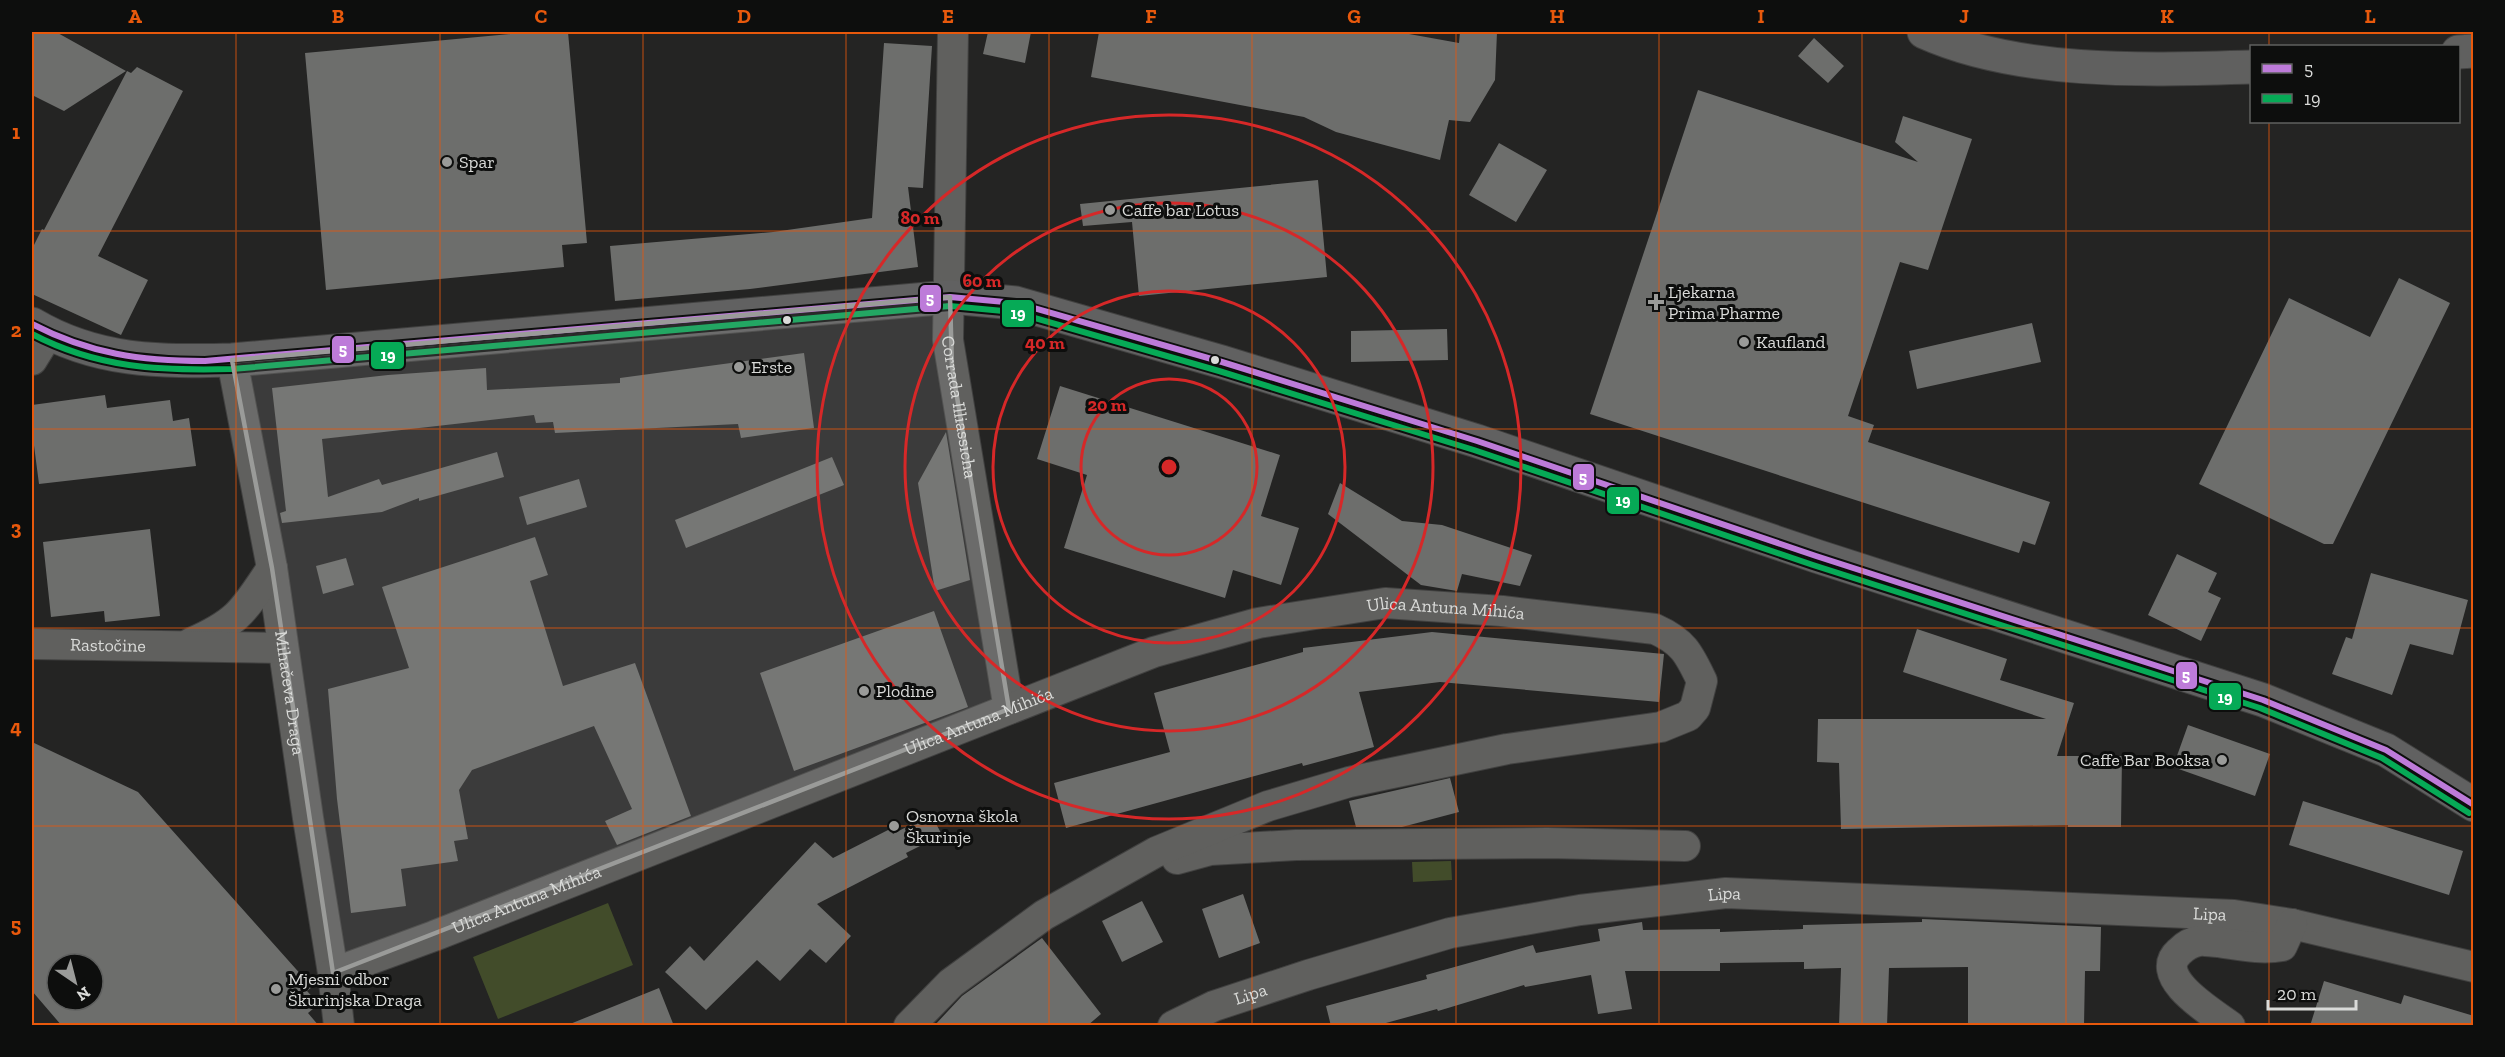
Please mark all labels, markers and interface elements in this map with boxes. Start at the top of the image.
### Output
text: A [128,4,142,28]
text: B [332,4,344,28]
text: C [535,4,548,28]
text: D [737,4,751,28]
text: E [942,4,954,28]
text: F [1145,4,1157,28]
text: G [1347,4,1361,28]
text: H [1549,4,1565,28]
text: I [1757,4,1765,28]
text: J [1959,4,1969,28]
text: K [2160,4,2174,28]
text: L [2364,4,2376,28]
legend [2250,45,2460,123]
text: 5 [2304,58,2313,80]
text: 19 [2304,88,2321,110]
text: 1 [12,120,20,144]
place label: Spar [459,151,495,173]
marker: Spar [440,155,454,169]
place label: Caffe bar Lotus [1122,199,1239,221]
marker: Caffe bar Lotus [1103,203,1117,217]
text: 80 m [900,207,940,229]
text: 60 m [962,270,1002,292]
place label: Ljekarna Prima Pharme [1668,281,1780,324]
line badge: 5 [919,284,942,313]
text: 5 [926,289,934,308]
marker: Ljekarna Prima Pharme [1649,295,1663,309]
line badge: 19 [1001,299,1035,328]
text: 19 [1010,304,1026,323]
unlabelled marker [781,314,793,326]
text: 2 [11,318,22,342]
place label: Kaufland [1756,331,1826,353]
text: 40 m [1025,332,1065,354]
street label: Corrada Illiassicha [936,334,982,480]
line badge: 5 [331,335,355,364]
marker: Kaufland [1737,335,1751,349]
text: 5 [339,340,347,359]
line badge: 19 [370,341,405,370]
text: 19 [380,346,396,365]
unlabelled marker [1209,354,1221,366]
place label: Erste [751,356,792,378]
marker: Erste [732,360,746,374]
text: 20 m [1087,394,1127,416]
centre of rings [1159,457,1179,477]
line badge: 5 [1572,463,1595,491]
text: 5 [1579,468,1587,487]
line badge: 19 [1606,486,1640,515]
text: 19 [1615,491,1631,510]
text: 3 [11,516,22,540]
street label: Ulica Antuna Mihića [1365,592,1526,625]
street label: Mihačeva Draga [270,629,310,757]
street label: Rastočine [70,634,146,657]
line badge: 5 [2175,661,2198,690]
text: 5 [2182,666,2190,685]
place label: Plodine [876,680,934,702]
street label: Ulica Antuna Mihića [901,682,1057,760]
line badge: 19 [2208,682,2242,711]
marker: Plodine [857,684,871,698]
text: 19 [2217,688,2233,707]
text: 4 [10,715,22,739]
place label: Caffe Bar Booksa [2080,749,2210,771]
marker: Caffe Bar Booksa [2215,753,2229,767]
place label: Osnovna škola Škurinje [906,805,1018,848]
marker: Osnovna škola Škurinje [887,819,901,833]
street label: Ulica Antuna Mihića [449,860,604,939]
street label: Lipa [1706,882,1742,906]
street label: Lipa [2193,902,2227,926]
text: 5 [11,913,21,937]
north arrow [45,952,105,1012]
place label: Mjesni odbor Škurinjska Draga [288,968,422,1011]
scale bar [2268,973,2356,1011]
street label: Lipa [1231,978,1270,1010]
marker: Mjesni odbor Škurinjska Draga [269,982,283,996]
text: N [73,983,94,1005]
text: 20 m [2277,983,2317,1005]

